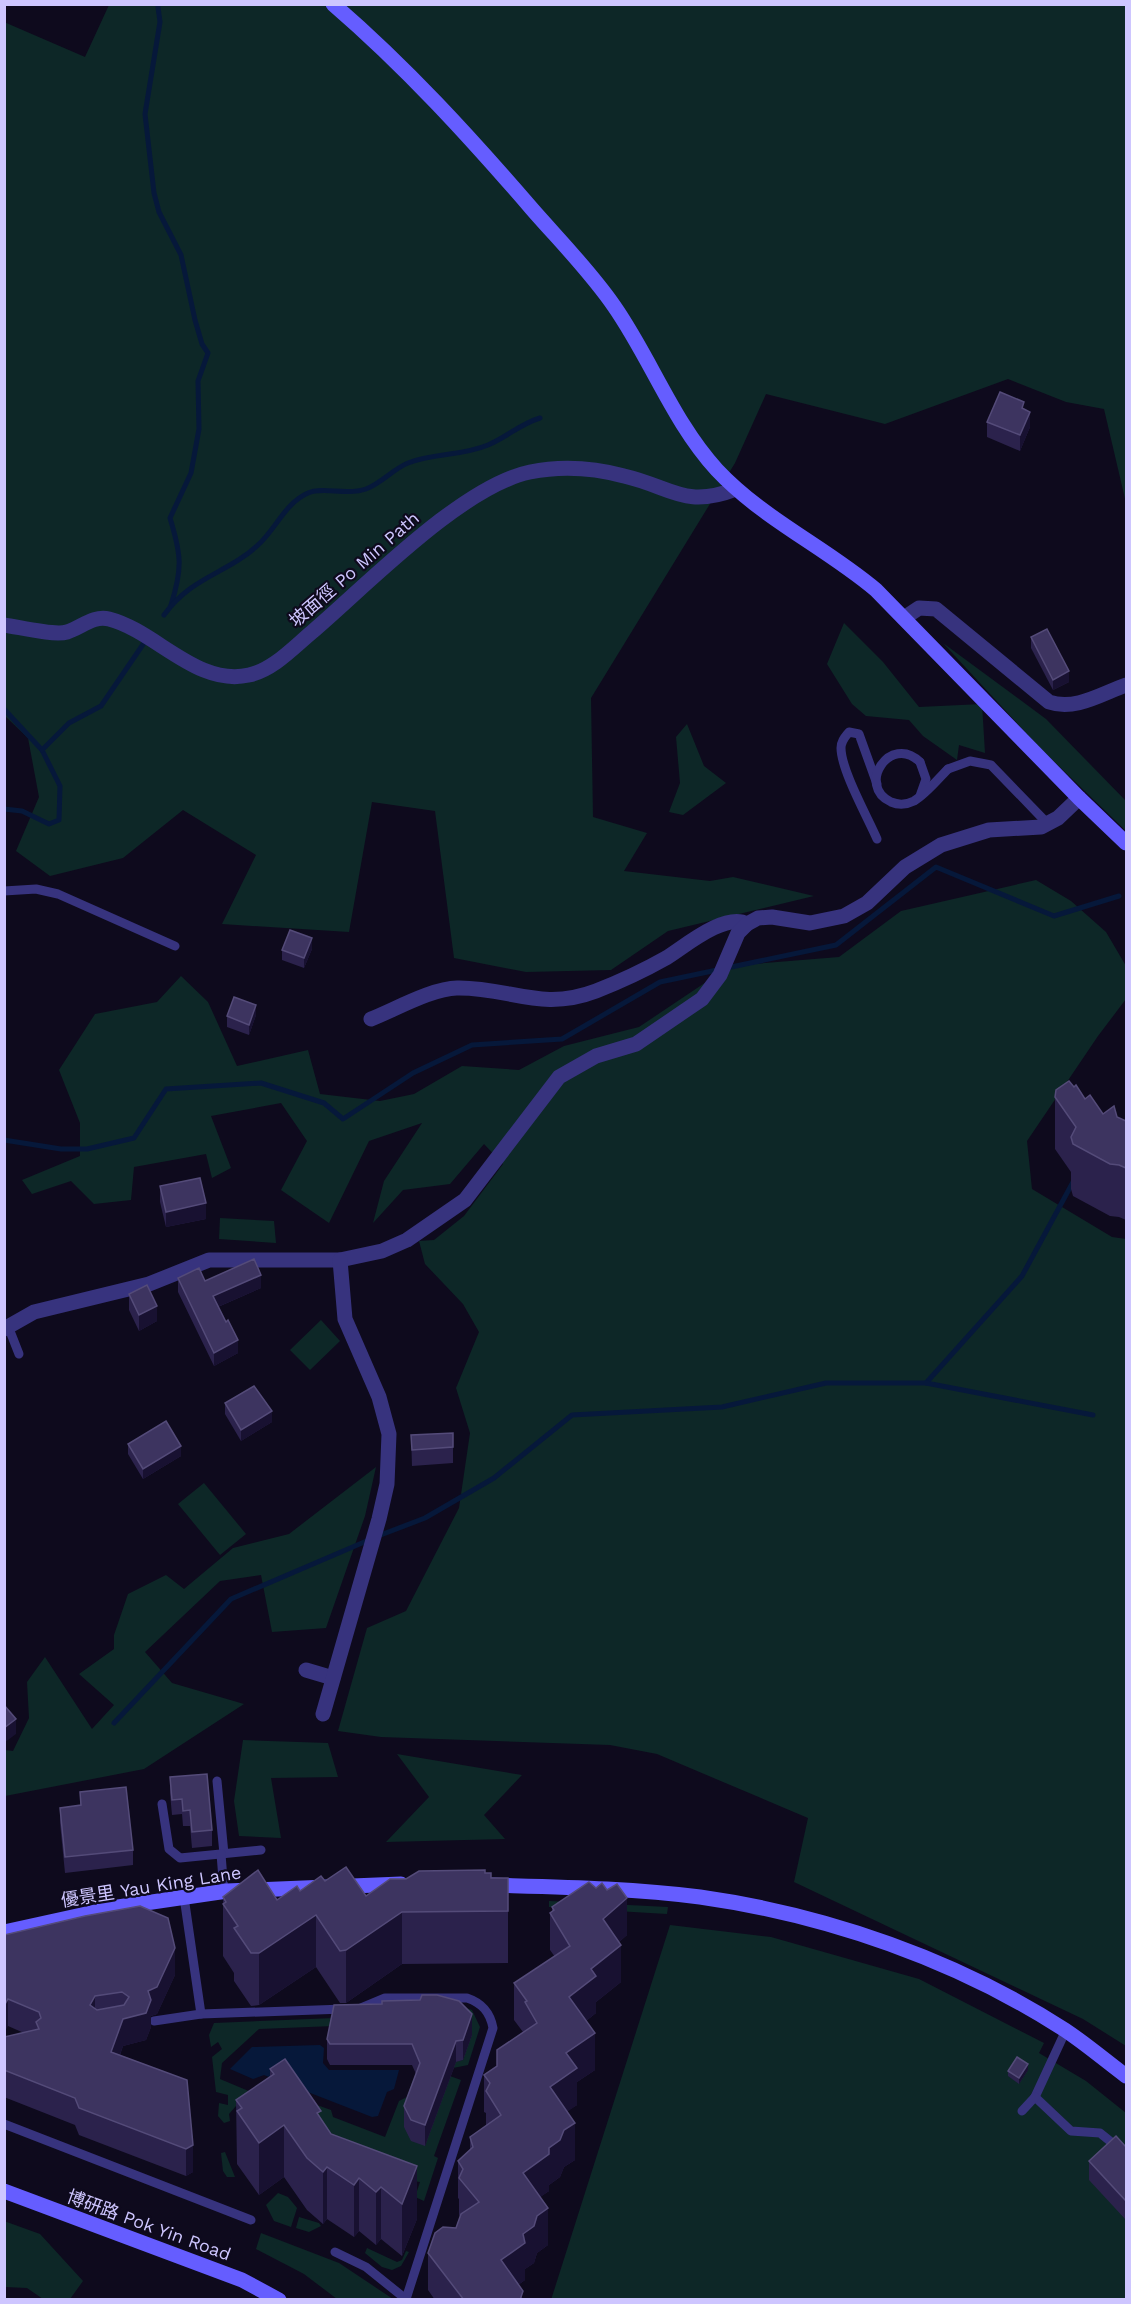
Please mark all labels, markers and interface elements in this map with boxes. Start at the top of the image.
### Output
street label: 坡面徑 Po Min Path [285,507,423,631]
street label: 優景里 Yau King Lane [59,1861,243,1911]
street label: 博研路 Pok Yin Road [64,2186,234,2264]

